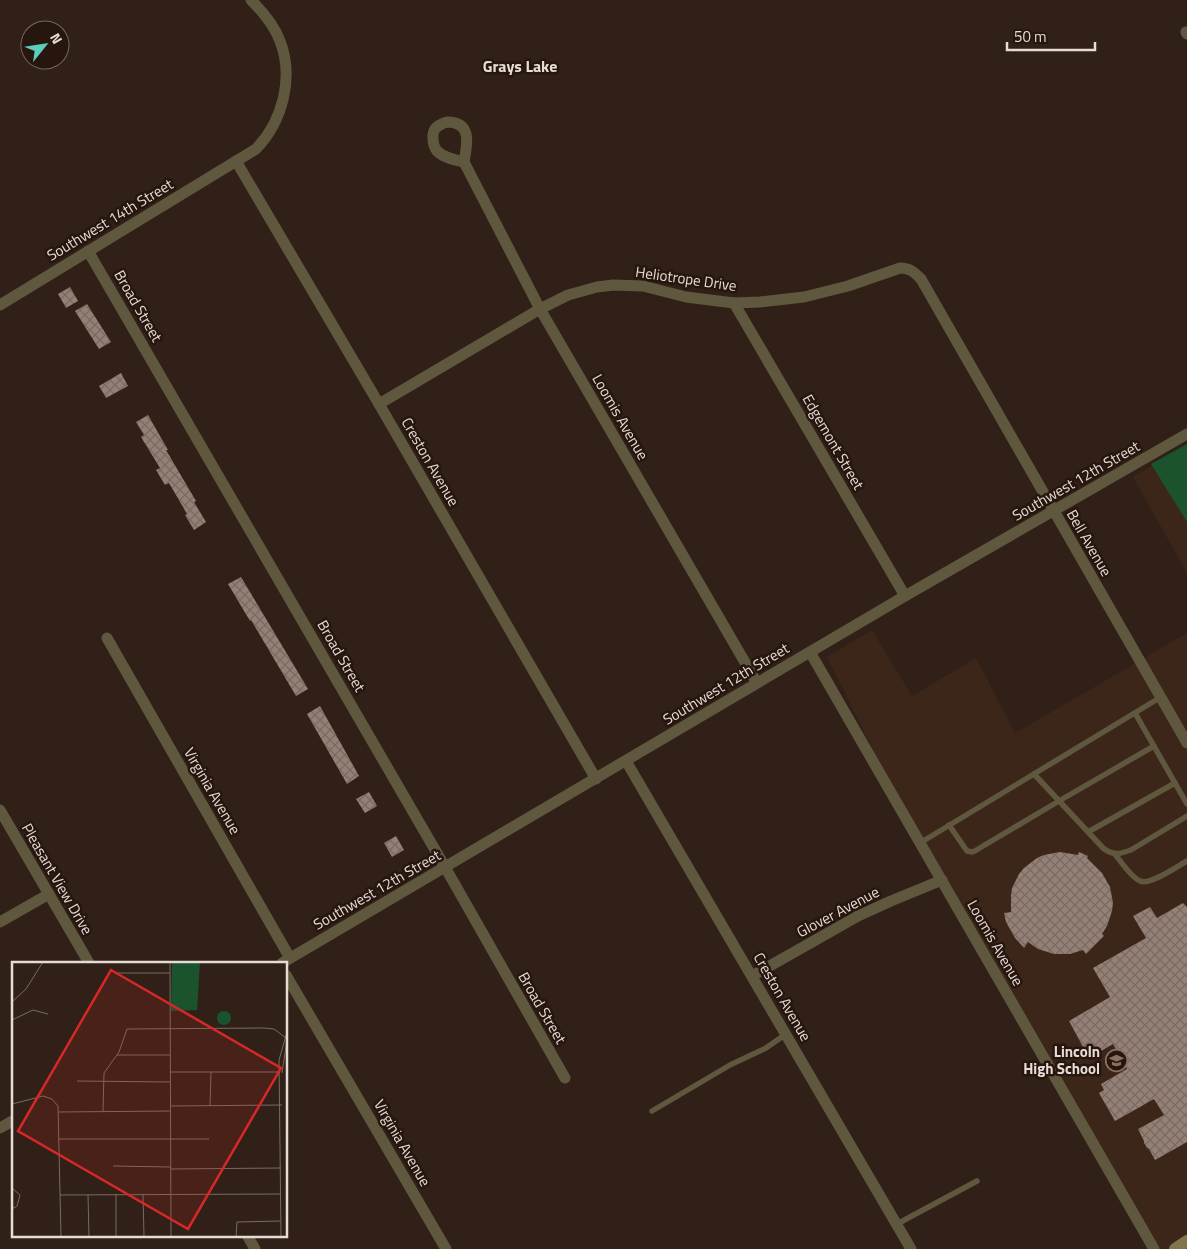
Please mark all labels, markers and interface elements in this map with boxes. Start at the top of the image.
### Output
north arrow [20,20,70,70]
scale bar [1007,20,1094,52]
text: 50 m [1014,25,1047,48]
text: N [45,29,68,48]
district label: Grays Lake [483,54,557,78]
street label: Southwest 14th Street [42,172,178,266]
street label: Heliotrope Drive [634,260,738,297]
street label: Broad Street [109,266,169,347]
street label: Loomis Avenue [586,369,654,464]
street label: Edgemont Street [797,390,871,495]
street label: Creston Avenue [396,413,465,510]
street label: Southwest 12th Street [1008,434,1144,526]
street label: Bell Avenue [1061,505,1118,581]
street label: Broad Street [312,616,372,697]
street label: Southwest 12th Street [658,636,794,730]
street label: Virginia Avenue [178,743,247,839]
street label: Pleasant View Drive [16,819,99,939]
street label: Southwest 12th Street [309,843,445,935]
street label: Glover Avenue [792,880,883,943]
street label: Loomis Avenue [961,895,1029,990]
street label: Creston Avenue [748,948,817,1045]
inset map [12,962,288,1236]
street label: Broad Street [513,968,573,1049]
place label: Lincoln High School [1023,1040,1100,1080]
school or university icon: Lincoln High School [1104,1049,1128,1073]
street label: Virginia Avenue [368,1095,437,1191]

